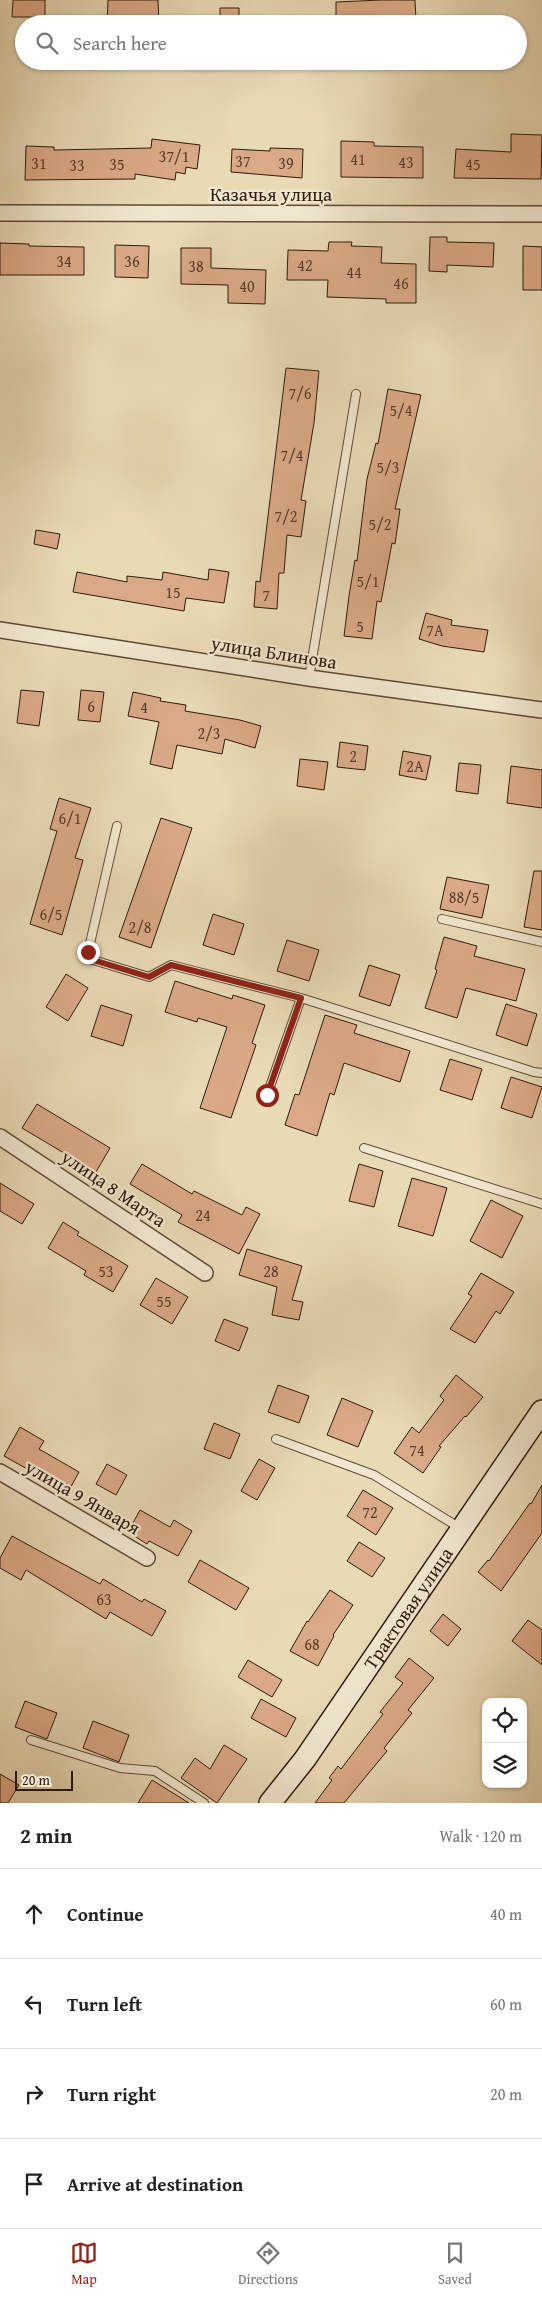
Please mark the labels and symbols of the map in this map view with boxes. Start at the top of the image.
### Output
house number: 37/1 [159,144,189,168]
house number: 41 [350,147,366,171]
house number: 37 [235,149,251,173]
house number: 43 [398,150,414,174]
house number: 31 [31,151,47,175]
house number: 39 [278,151,294,175]
house number: 35 [109,152,125,176]
house number: 45 [465,152,481,176]
house number: 33 [69,153,85,177]
street label: Казачья улица [210,180,332,208]
house number: 34 [56,249,72,273]
house number: 36 [124,249,140,273]
house number: 42 [297,253,313,277]
house number: 38 [188,254,204,278]
house number: 44 [346,260,362,284]
house number: 46 [393,271,409,295]
house number: 40 [239,274,255,298]
house number: 7/6 [289,381,312,405]
house number: 5/4 [390,398,413,422]
house number: 7/4 [281,443,304,467]
house number: 5/3 [377,455,399,479]
house number: 7/2 [275,504,297,528]
house number: 5/2 [369,512,391,536]
house number: 5/1 [357,569,379,593]
house number: 15 [165,580,181,604]
house number: 7 [262,583,270,607]
house number: 5 [356,614,364,638]
house number: 7А [426,618,444,642]
street label: улица Блинова [208,628,339,676]
house number: 6 [87,694,95,718]
house number: 4 [140,695,148,719]
house number: 2/3 [198,721,220,745]
house number: 2 [349,744,357,768]
house number: 2А [406,754,424,778]
house number: 6/1 [59,806,81,830]
house number: 88/5 [449,885,479,909]
house number: 6/5 [40,902,62,926]
house number: 2/8 [129,915,152,939]
route end [77,941,100,964]
route start [256,1084,279,1107]
street label: улица 8 Марта [55,1142,172,1234]
house number: 24 [195,1203,211,1227]
house number: 53 [98,1259,114,1283]
house number: 28 [263,1259,279,1283]
house number: 55 [156,1289,172,1313]
house number: 74 [409,1438,425,1462]
street label: улица 9 Января [19,1452,146,1542]
house number: 72 [362,1500,378,1524]
street label: Трактовая улица [356,1541,460,1675]
house number: 63 [96,1587,112,1611]
house number: 68 [304,1632,320,1656]
scale bar [15,1768,72,1791]

